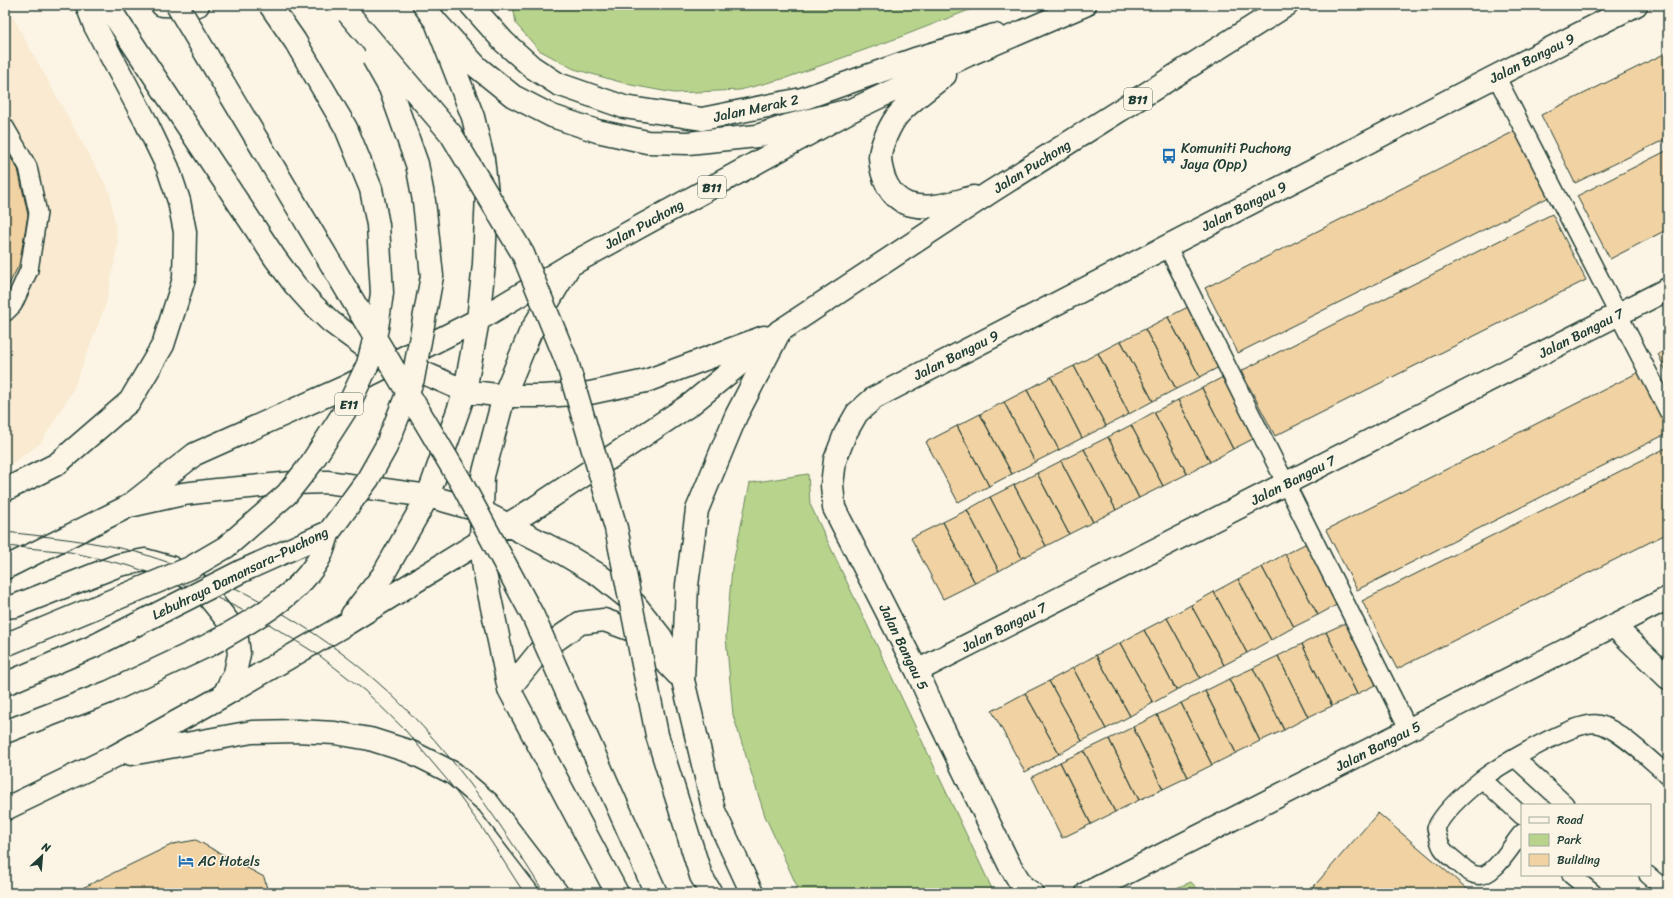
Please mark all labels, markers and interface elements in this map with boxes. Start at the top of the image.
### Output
street label: Jalan Bangau 9 [1484,26,1580,91]
street label: Jalan Merak 2 [710,87,801,130]
road number: B11 [1124,88,1152,110]
street label: Jalan Puchong [988,133,1076,201]
place label: Komuniti Puchong Jaya (Opp) [1180,136,1291,177]
bus stop icon: Komuniti Puchong Jaya (Opp) [1160,147,1178,165]
street label: Jalan Bangau 9 [1196,174,1292,239]
road number: B11 [698,176,726,198]
street label: Jalan Puchong [599,192,689,257]
street label: Jalan Bangau 7 [1533,301,1629,366]
street label: Jalan Bangau 9 [908,323,1004,388]
road number: E11 [335,393,363,415]
street label: Jalan Bangau 7 [1245,448,1341,513]
street label: Lebuhraya Damansara–Puchong [148,520,333,627]
street label: Jalan Bangau 7 [956,595,1052,660]
street label: Jalan Bangau 5 [871,599,935,695]
street label: Jalan Bangau 5 [1330,714,1426,779]
legend [1521,804,1651,876]
text: Road [1557,809,1584,831]
text: Park [1557,829,1582,851]
north arrow [22,836,62,876]
text: N [38,837,54,858]
place label: AC Hotels [197,849,260,874]
text: Building [1557,849,1600,871]
hotel icon: AC Hotels [177,852,195,870]

